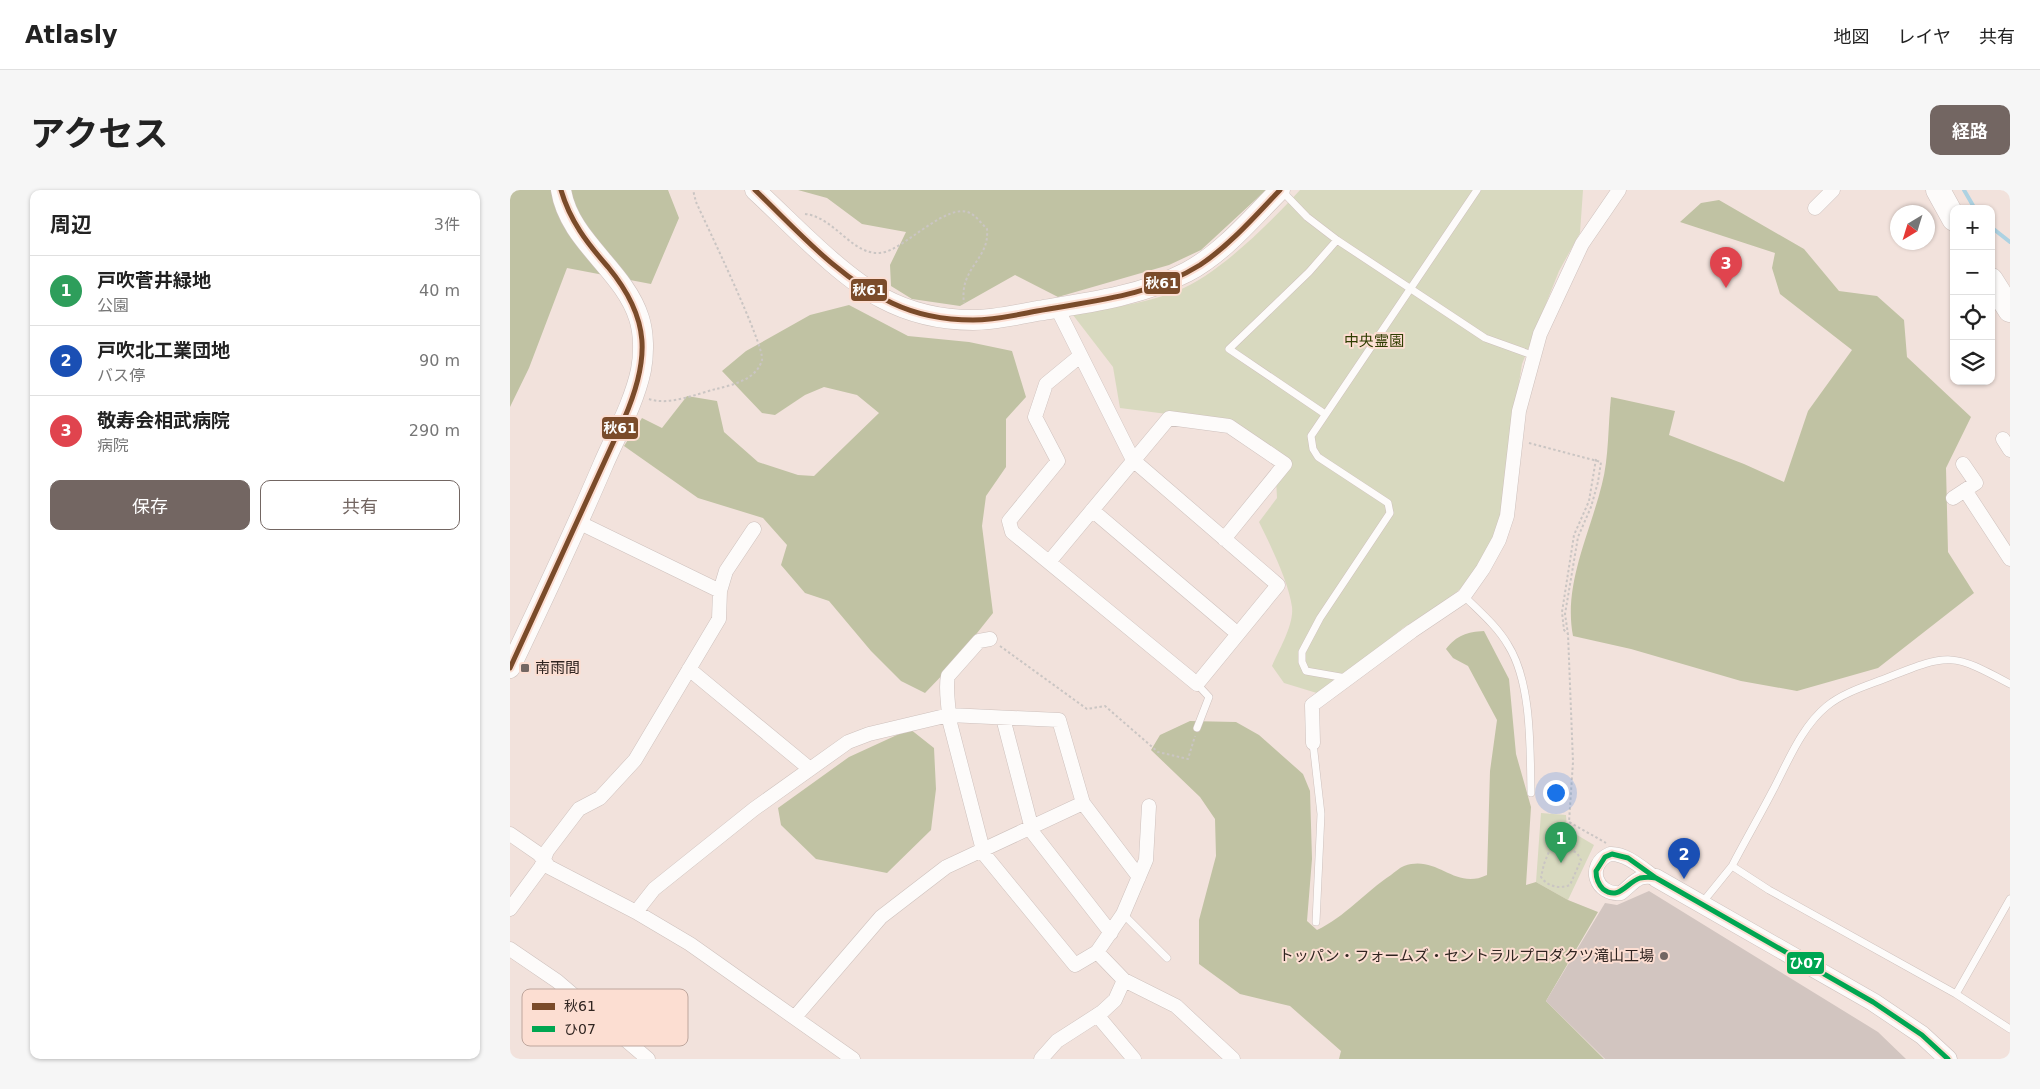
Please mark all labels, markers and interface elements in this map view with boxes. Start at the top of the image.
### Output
text: Atlasly [25,21,118,49]
text: 地図 [1834,26,1870,47]
text: レイヤ [1898,26,1951,47]
text: 共有 [1979,26,2015,47]
button: 経路 [1930,105,2010,155]
text: アクセス [30,114,168,154]
north arrow [1890,205,1935,250]
map controls [1950,205,1995,385]
button: + [1950,205,1995,250]
text: 周辺 [50,213,92,237]
text: 3件 [434,215,460,234]
pin: 3 [1710,247,1742,288]
button: − [1950,250,1995,295]
text: 戸吹菅井緑地 [97,269,211,291]
line badge: 秋61 [1143,271,1181,295]
text: 秋61 [1145,275,1179,291]
line badge: 秋61 [850,278,888,302]
text: 1 [60,281,72,300]
text: 40 m [419,281,460,300]
text: 秋61 [852,282,886,298]
button: locate [1950,295,1995,340]
text: 公園 [97,296,129,315]
park label: 中央霊園 [1344,332,1404,350]
text: 戸吹北工業団地 [97,339,230,361]
button: layers [1950,340,1995,385]
text: 2 [60,351,72,370]
text: 90 m [419,351,460,370]
text: バス停 [97,366,145,385]
text: 敬寿会相武病院 [97,409,230,431]
line badge: 秋61 [601,416,639,440]
text: 秋61 [603,420,637,436]
text: 3 [60,421,72,440]
text: 290 m [409,421,460,440]
text: 病院 [97,436,129,455]
button: 保存 [50,480,250,530]
button: 共有 [260,480,460,530]
place label: 南雨間 [535,659,580,677]
marker: 南雨間 [519,662,531,674]
your location [1543,780,1569,806]
pin: 1 [1545,822,1577,863]
pin: 2 [1668,838,1700,879]
place label: トッパン・フォームズ・セントラルプロダクツ滝山工場 [1279,947,1654,965]
marker: トッパン・フォームズ・セントラルプロダクツ滝山工場 [1658,950,1670,962]
line badge: ひ07 [1786,951,1825,975]
text: ひ07 [1789,955,1823,971]
legend [522,989,688,1046]
text: 秋61 [564,998,596,1014]
text: ひ07 [564,1021,596,1037]

